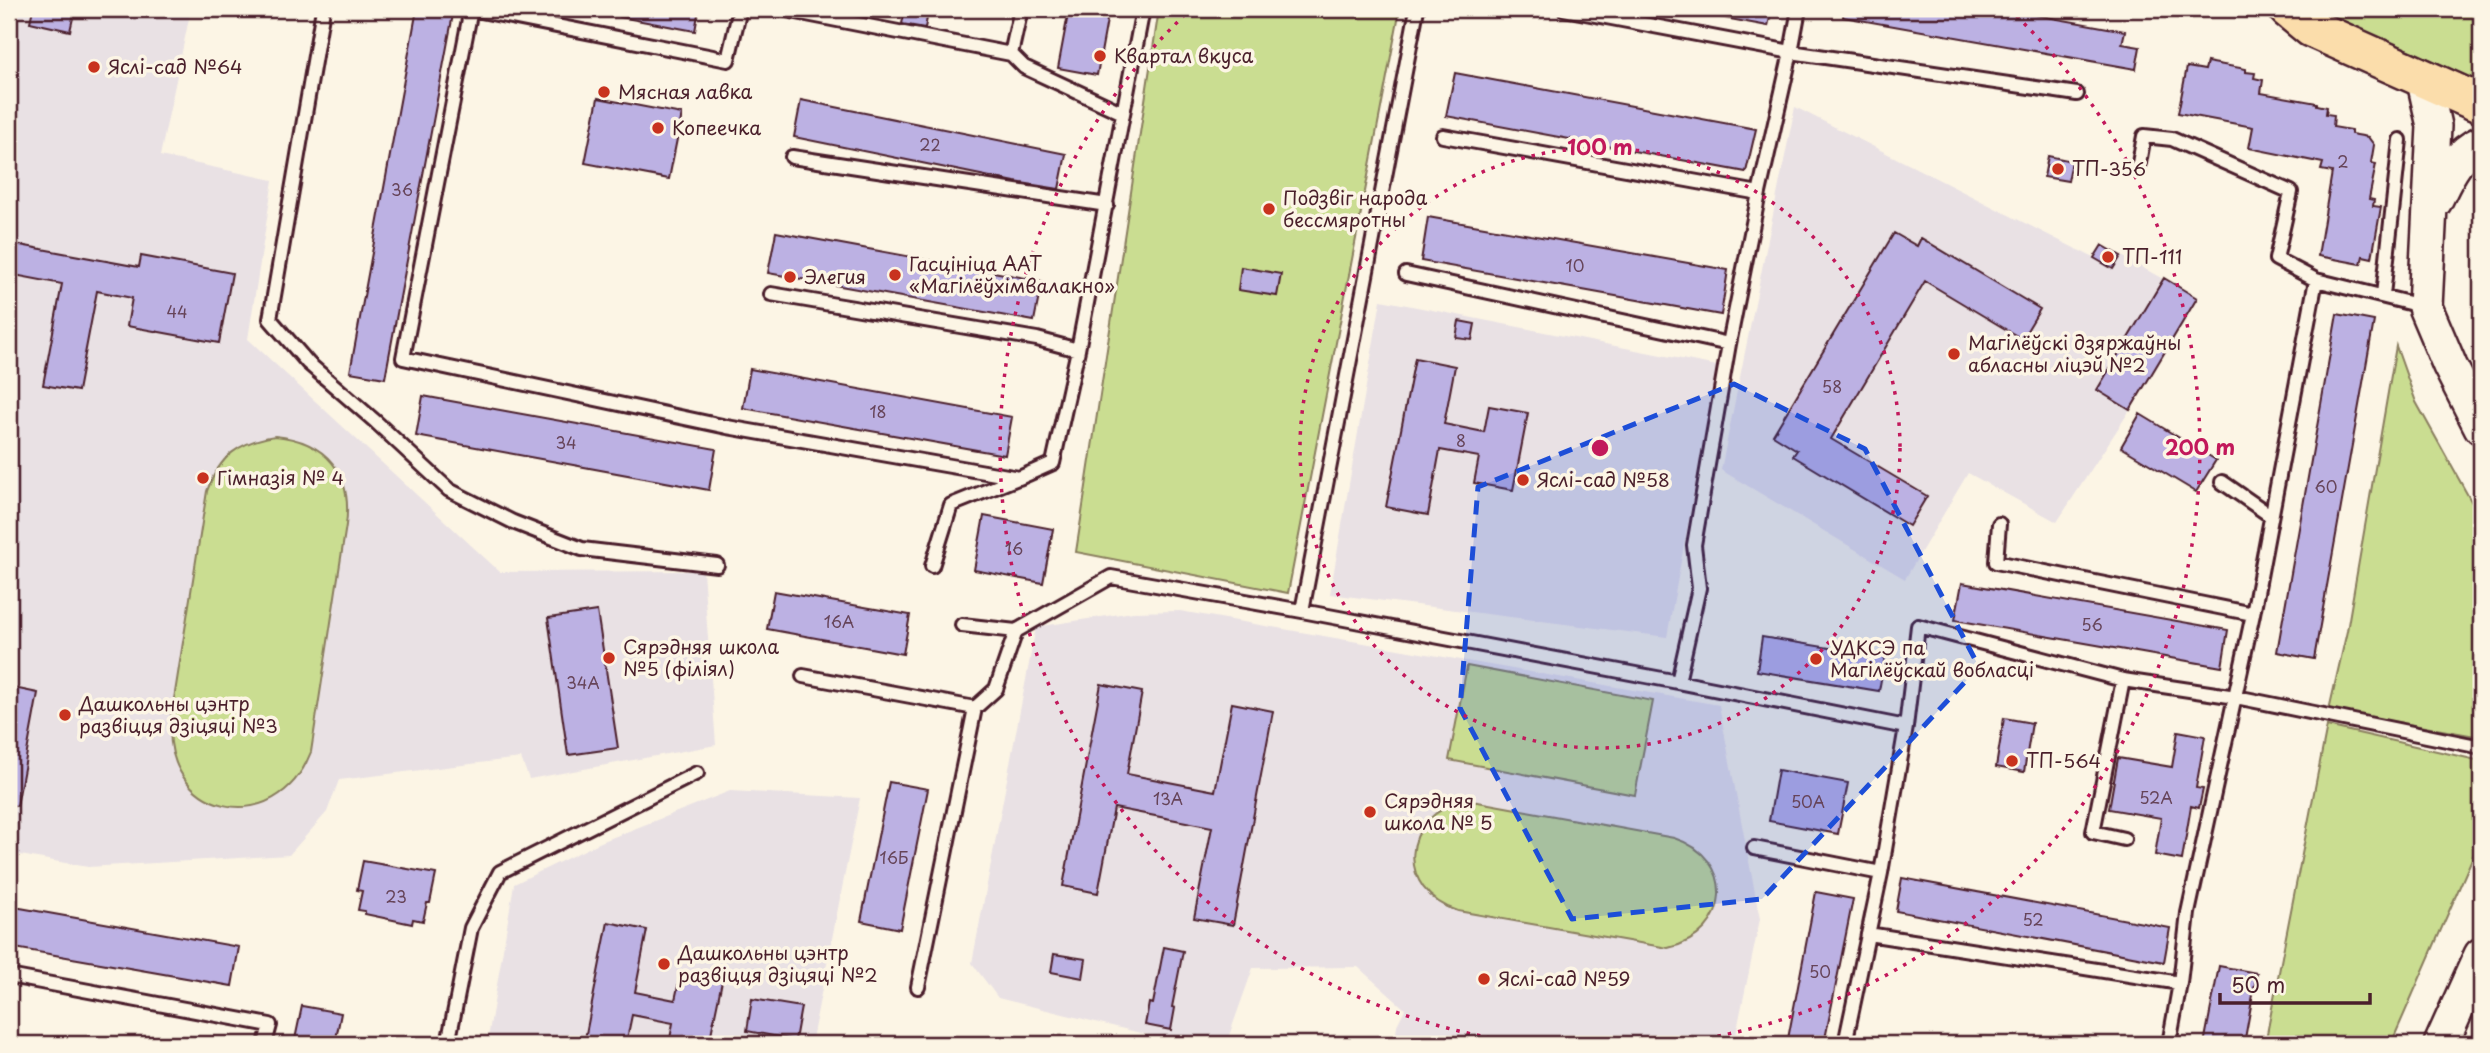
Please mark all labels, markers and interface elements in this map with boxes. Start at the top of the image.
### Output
place label: Квартал вкуса [1114,41,1254,69]
marker: Квартал вкуса [1092,48,1108,64]
place label: Яслі-сад №64 [108,52,243,80]
marker: Яслі-сад №64 [86,59,102,75]
place label: Мясная лавка [618,77,753,105]
marker: Мясная лавка [596,84,612,100]
place label: Копеечка [672,113,761,141]
marker: Копеечка [650,120,666,136]
text: 100 m [1567,130,1633,162]
house number: 22 [919,132,941,156]
house number: 2 [2337,149,2349,173]
place label: ТП-356 [2072,154,2146,182]
marker: ТП-356 [2050,161,2066,177]
house number: 36 [391,177,413,201]
place label: Подзвіг народа бессмяротны [1283,183,1428,233]
marker: Подзвіг народа бессмяротны [1261,201,1277,217]
place label: ТП-111 [2122,242,2182,270]
place label: Гасцініца ААТ «Магілёўхімвалакно» [909,249,1115,299]
marker: ТП-111 [2100,249,2116,265]
house number: 10 [1566,253,1584,277]
place label: Элегия [804,262,866,290]
marker: Гасцініца ААТ «Магілёўхімвалакно» [887,267,903,283]
marker: Элегия [782,269,798,285]
house number: 44 [166,299,188,323]
place label: Магілёўскі дзяржаўны абласны ліцэй №2 [1968,328,2181,378]
marker: Магілёўскі дзяржаўны абласны ліцэй №2 [1946,346,1962,362]
house number: 58 [1822,374,1842,398]
house number: 18 [869,399,887,423]
house number: 8 [1456,428,1466,452]
house number: 34 [555,430,577,454]
text: 200 m [2165,430,2235,462]
centre of rings [1588,436,1612,460]
place label: Гімназія № 4 [217,463,344,491]
place label: Яслі-сад №58 [1537,465,1670,493]
marker: Гімназія № 4 [195,470,211,486]
marker: Яслі-сад №58 [1515,472,1531,488]
house number: 60 [2315,474,2337,498]
house number: 16 [1005,536,1023,560]
house number: 16А [824,609,854,633]
house number: 56 [2081,612,2103,636]
place label: Сярэдняя школа №5 (філіял) [623,632,779,682]
place label: УДКСЭ па Магілёўскай вобласці [1830,633,2034,683]
marker: Сярэдняя школа №5 (філіял) [601,650,617,666]
marker: УДКСЭ па Магілёўскай вобласці [1808,651,1824,667]
house number: 34А [566,670,600,694]
place label: Дашкольны цэнтр развіцця дзіцяці №3 [78,689,278,739]
marker: Дашкольны цэнтр развіцця дзіцяці №3 [57,707,73,723]
place label: ТП-564 [2026,746,2101,774]
marker: ТП-564 [2004,753,2020,769]
house number: 52А [2139,785,2173,809]
house number: 13А [1153,786,1183,810]
place label: Сярэдняя школа № 5 [1384,786,1493,836]
house number: 50А [1791,789,1825,813]
marker: Сярэдняя школа № 5 [1362,804,1378,820]
house number: 16Б [880,845,908,869]
house number: 23 [385,884,407,908]
house number: 52 [2022,907,2044,931]
place label: Дашкольны цэнтр развіцця дзіцяці №2 [677,938,878,988]
marker: Дашкольны цэнтр развіцця дзіцяці №2 [656,956,672,972]
house number: 50 [1809,959,1831,983]
scale bar [2220,962,2371,1006]
place label: Яслі-сад №59 [1498,964,1630,992]
text: 50 m [2231,968,2285,1000]
marker: Яслі-сад №59 [1476,971,1492,987]

